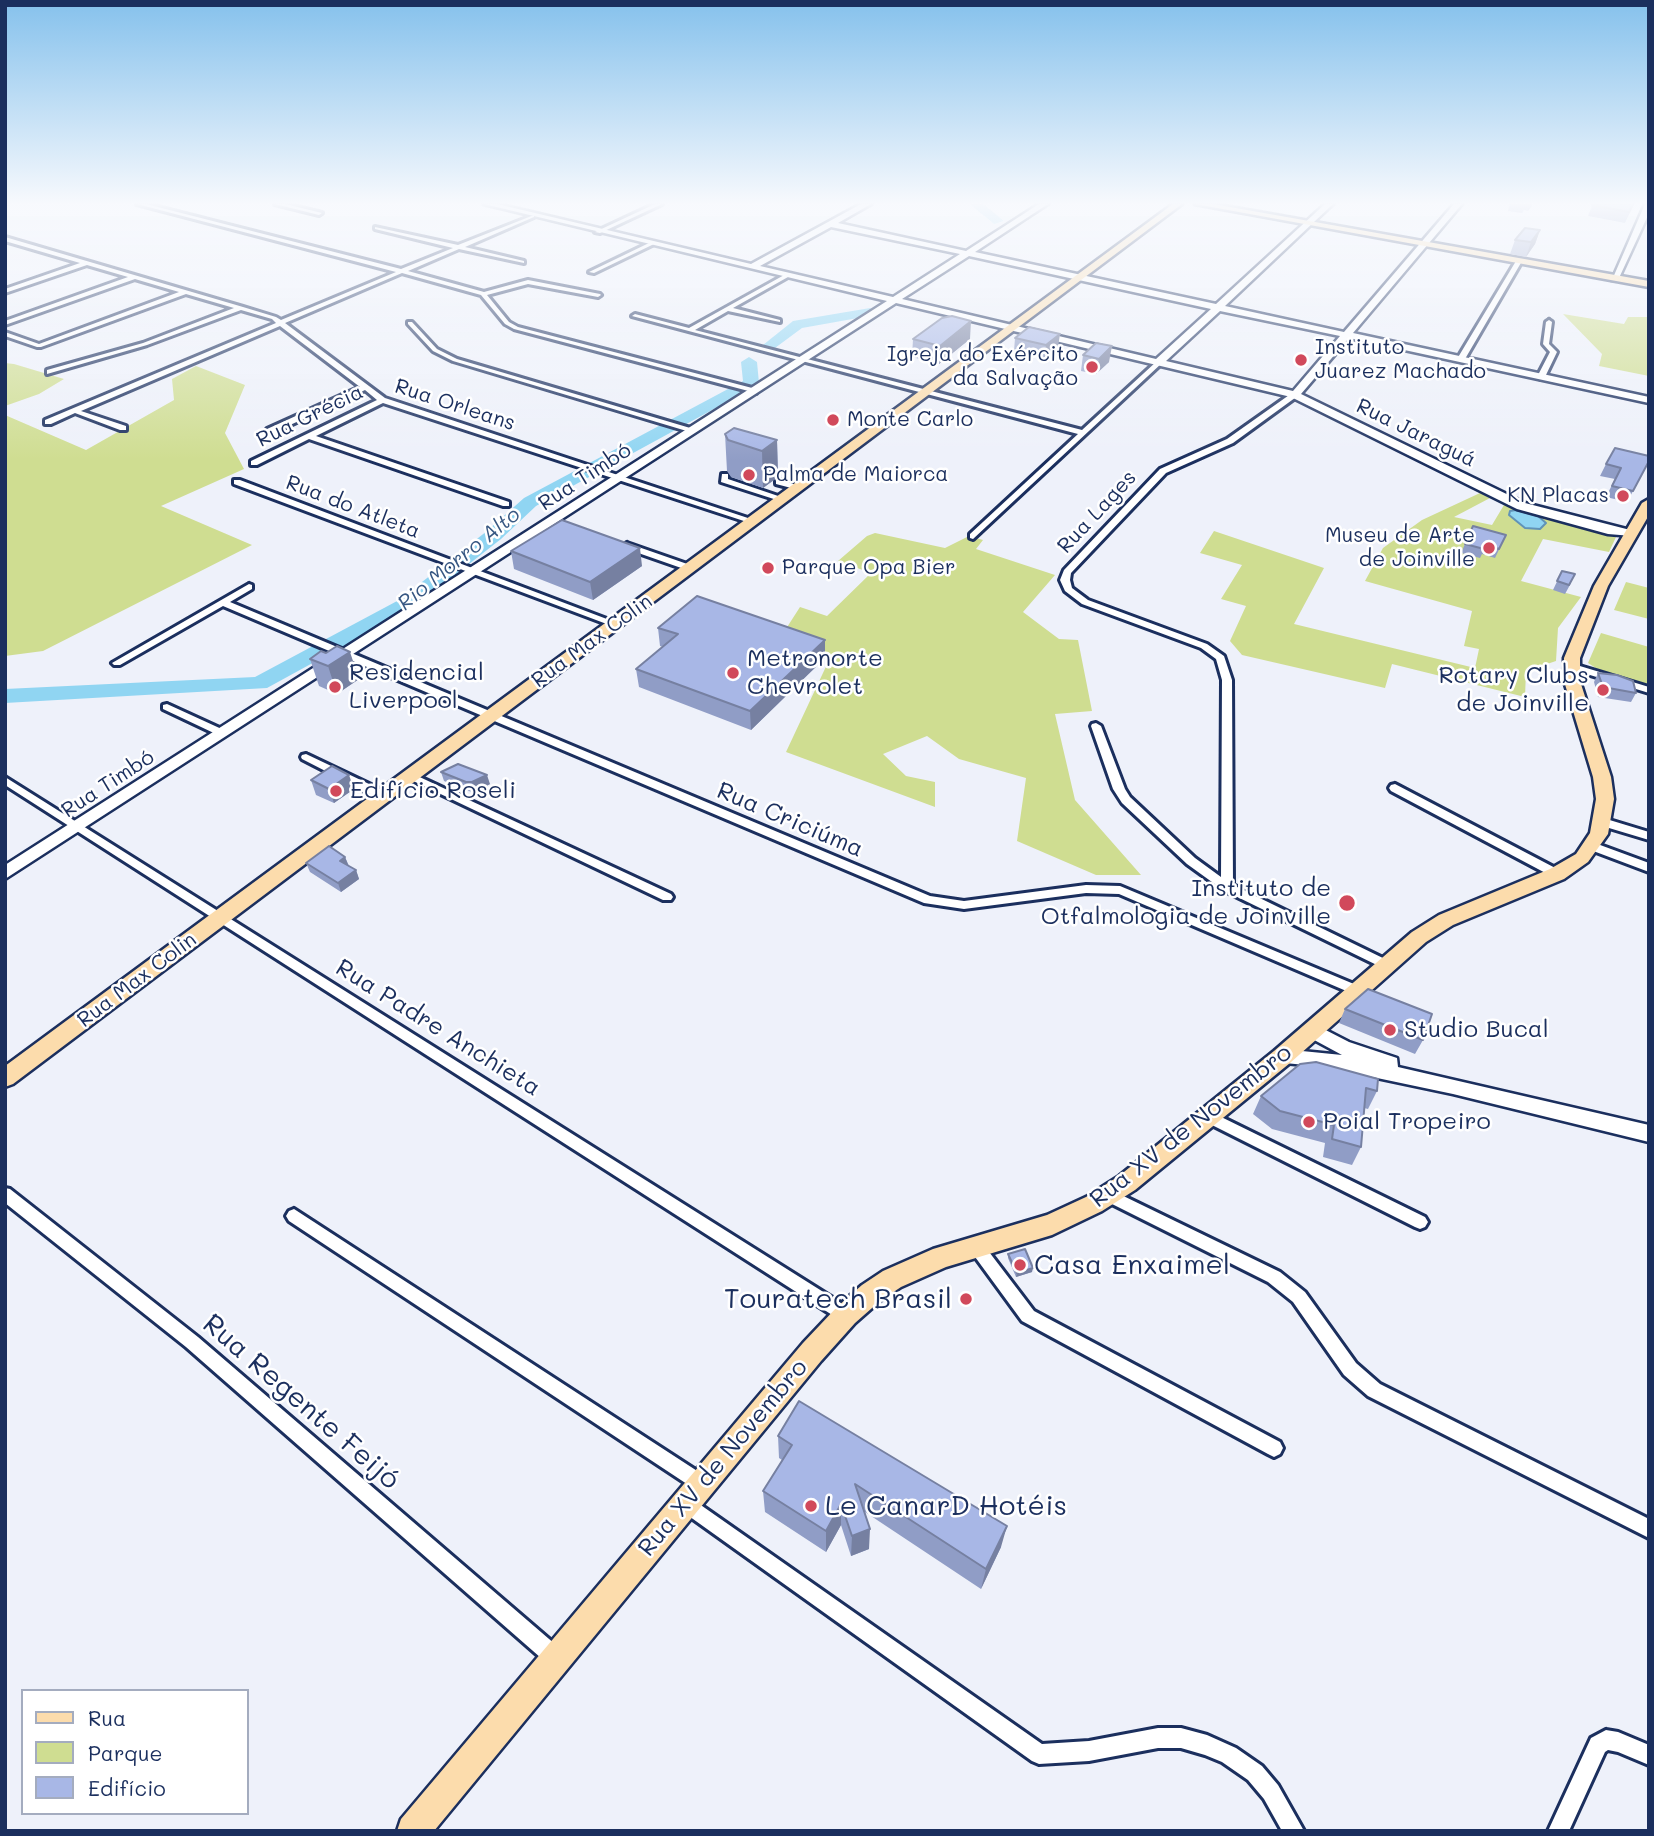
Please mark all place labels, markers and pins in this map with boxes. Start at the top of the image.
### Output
place label: Instituto Juarez Machado [1315,335,1486,385]
place label: Igreja do Exército da Salvação [887,342,1078,392]
marker: Instituto Juarez Machado [1293,352,1309,368]
marker: Igreja do Exército da Salvação [1084,359,1100,375]
place label: Monte Carlo [847,407,973,433]
marker: Monte Carlo [825,412,841,428]
place label: Palma de Maiorca [763,462,948,488]
marker: Palma de Maiorca [741,467,757,483]
place label: KN Placas [1507,483,1609,509]
marker: KN Placas [1615,488,1631,504]
place label: Museu de Arte de Joinville [1325,523,1475,573]
marker: Museu de Arte de Joinville [1481,540,1497,556]
place label: Parque Opa Bier [782,555,956,581]
marker: Parque Opa Bier [760,560,776,576]
place label: Metronorte Chevrolet [747,645,883,701]
place label: Residencial Liverpool [349,659,484,715]
place label: Rotary Clubs de Joinville [1438,662,1589,718]
marker: Metronorte Chevrolet [725,665,741,681]
marker: Residencial Liverpool [327,679,343,695]
marker: Rotary Clubs de Joinville [1595,682,1611,698]
place label: Edifício Roseli [350,777,516,805]
marker: Edifício Roseli [328,783,344,799]
place label: Instituto de Otfalmologia de Joinville [1041,875,1331,931]
marker: Instituto de Otfalmologia de Joinville [1337,893,1357,913]
place label: Studio Bucal [1404,1016,1549,1044]
marker: Studio Bucal [1382,1022,1398,1038]
place label: Poial Tropeiro [1323,1108,1491,1136]
marker: Poial Tropeiro [1301,1114,1317,1130]
place label: Casa Enxaimel [1034,1248,1230,1282]
marker: Casa Enxaimel [1012,1257,1028,1273]
place label: Touratech Brasil [724,1282,952,1316]
marker: Touratech Brasil [958,1291,974,1307]
place label: Le CanarD Hotéis [825,1489,1067,1523]
marker: Le CanarD Hotéis [803,1498,819,1514]

